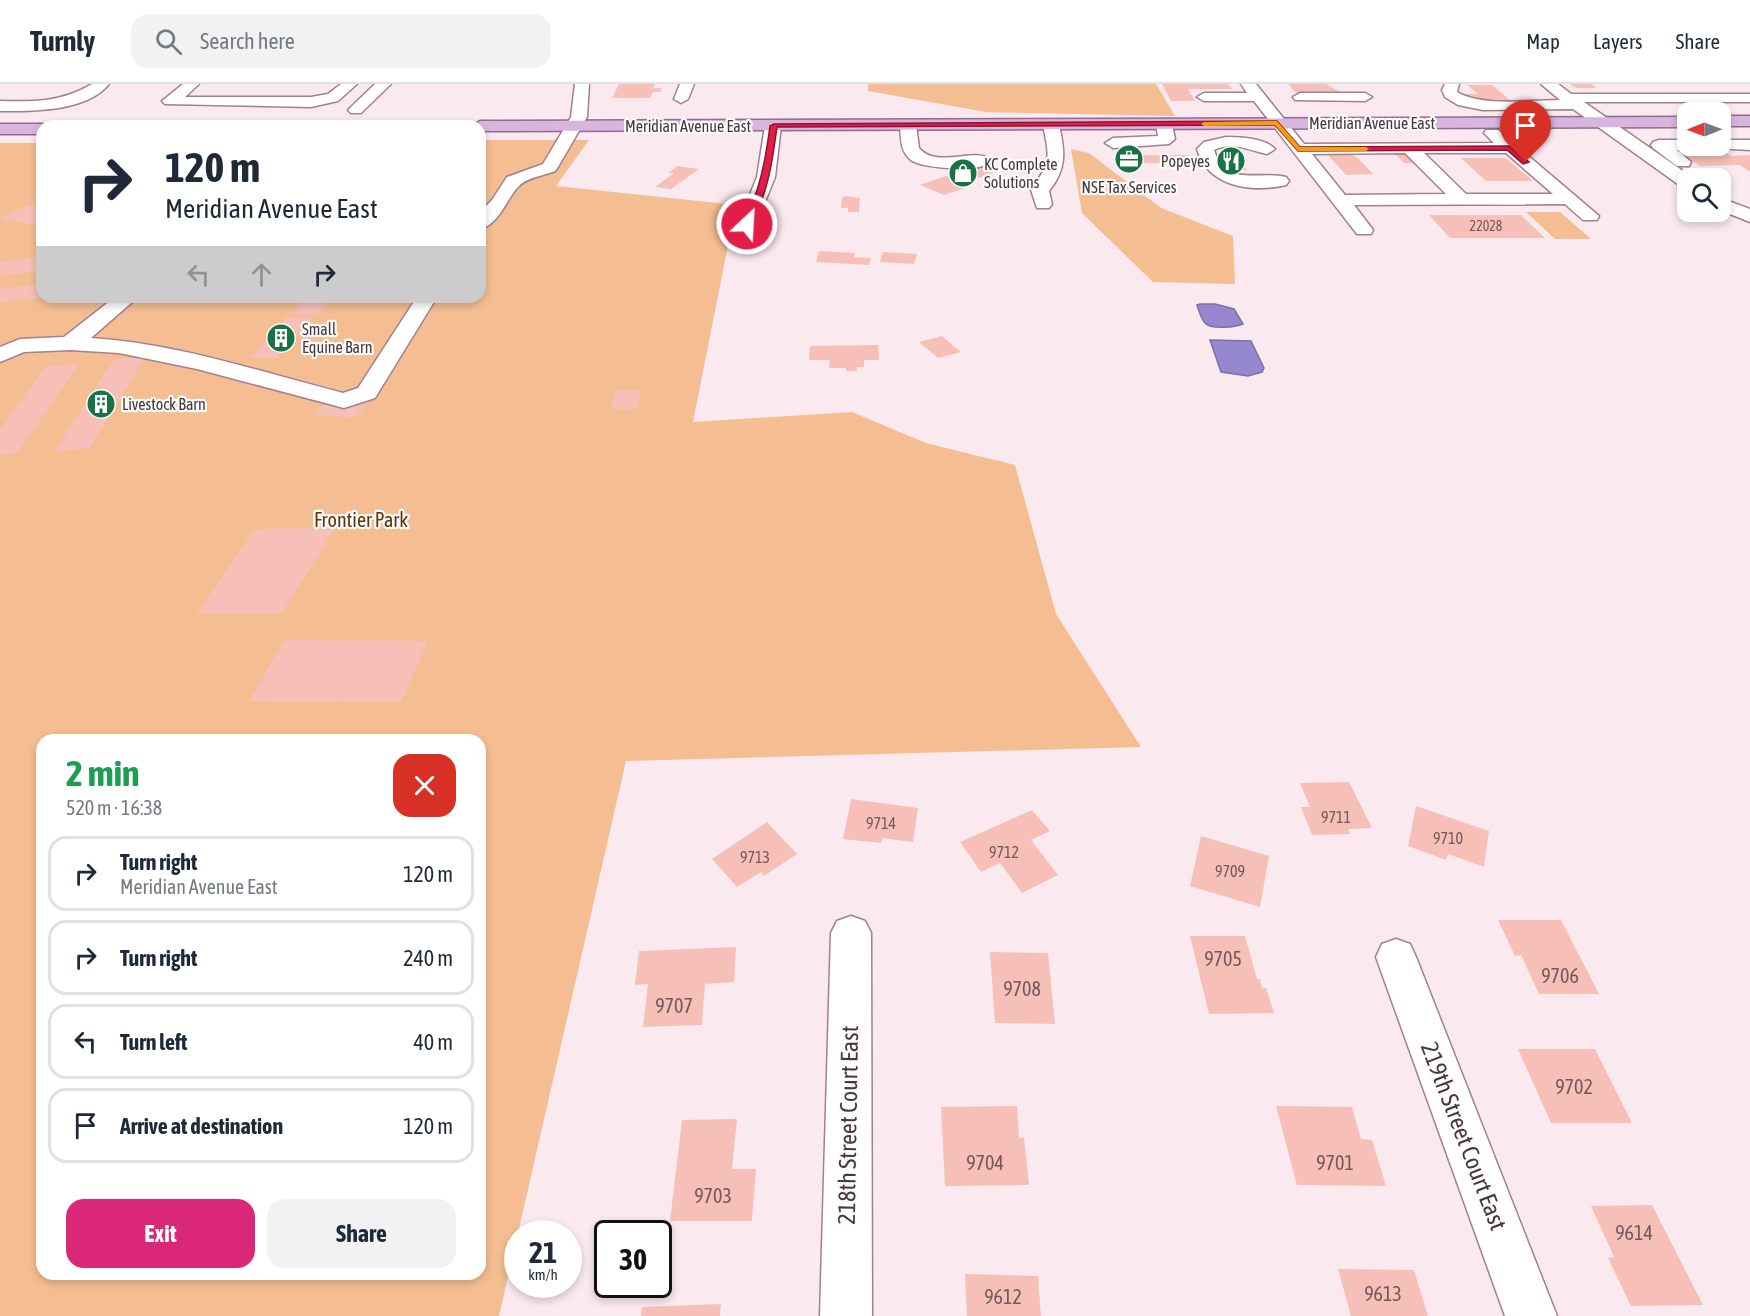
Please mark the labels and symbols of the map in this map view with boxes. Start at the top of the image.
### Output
pin [1500,100,1551,162]
north arrow [1677,102,1731,156]
street label: Meridian Avenue East [1309,114,1435,132]
street label: Meridian Avenue East [625,117,751,135]
office icon: NSE Tax Services [1113,143,1145,175]
restaurant icon: Popeyes [1215,145,1247,177]
place label: Popeyes [1161,152,1210,171]
place label: KC Complete Solutions [984,155,1058,191]
shop icon: KC Complete Solutions [947,157,979,189]
place label: NSE Tax Services [1082,178,1177,196]
position arrow [715,192,779,256]
house number: 22028 [1470,218,1503,234]
place label: Small Equine Barn [302,320,373,357]
building icon: Small Equine Barn [265,322,297,354]
building icon: Livestock Barn [85,388,117,420]
place label: Livestock Barn [122,395,206,413]
park label: Frontier Park [314,508,408,531]
house number: 9711 [1321,808,1351,826]
house number: 9714 [866,814,896,832]
house number: 9710 [1433,829,1463,847]
house number: 9712 [989,843,1019,861]
house number: 9713 [740,848,770,866]
house number: 9709 [1215,862,1245,880]
house number: 9705 [1204,947,1242,970]
house number: 9706 [1541,964,1579,987]
house number: 9708 [1003,977,1041,1000]
house number: 9707 [655,994,693,1017]
street label: 218th Street Court East [833,1025,863,1225]
street label: 219th Street Court East [1416,1038,1512,1234]
house number: 9702 [1555,1075,1593,1098]
house number: 9704 [966,1151,1004,1174]
house number: 9701 [1316,1151,1354,1174]
house number: 9703 [694,1184,732,1207]
speed limit sign: 30 [594,1220,672,1298]
house number: 9614 [1615,1221,1653,1244]
house number: 9613 [1364,1282,1402,1305]
house number: 9612 [984,1285,1022,1308]

